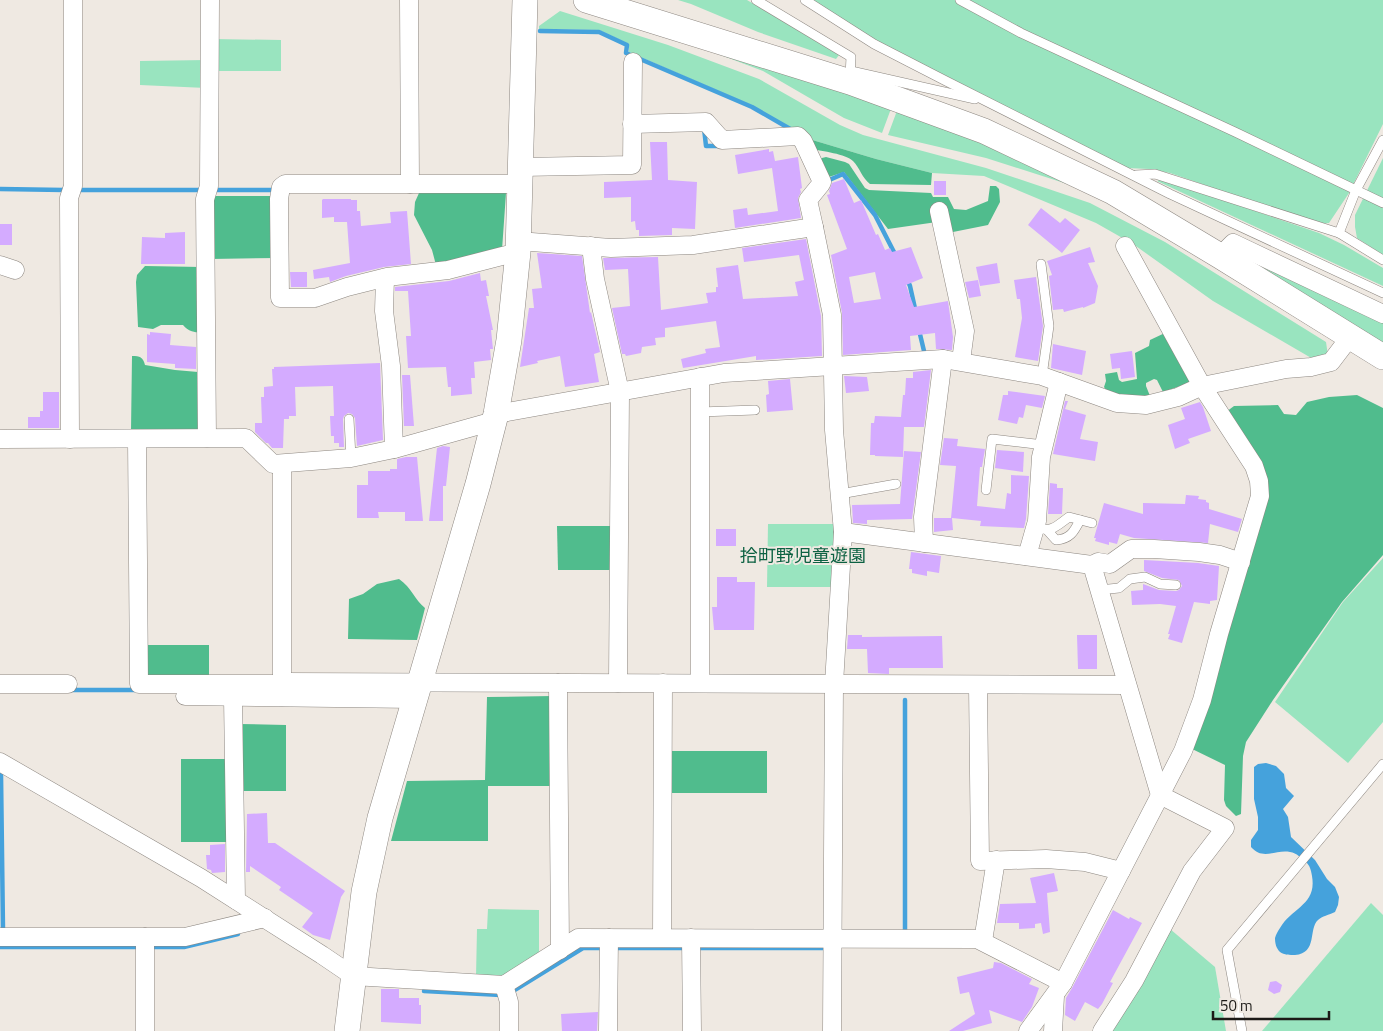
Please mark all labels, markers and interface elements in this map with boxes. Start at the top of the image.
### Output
park label: 拾町野児童遊園 [740,542,866,569]
scale bar [1213,988,1329,1020]
text: 50 m [1220,994,1253,1017]

